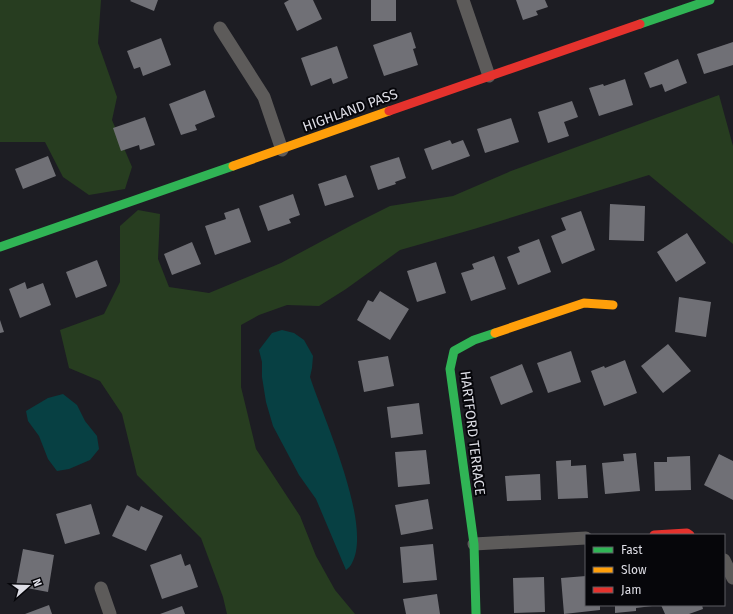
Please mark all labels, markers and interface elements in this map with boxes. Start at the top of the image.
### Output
street label: HIGHLAND PASS [300,85,400,136]
street label: HARTFORD TERRACE [456,370,489,496]
legend [585,534,725,606]
text: Fast [621,543,643,557]
text: Slow [621,563,647,577]
north arrow [8,566,48,606]
text: N [30,577,44,588]
text: Jam [621,583,641,597]

